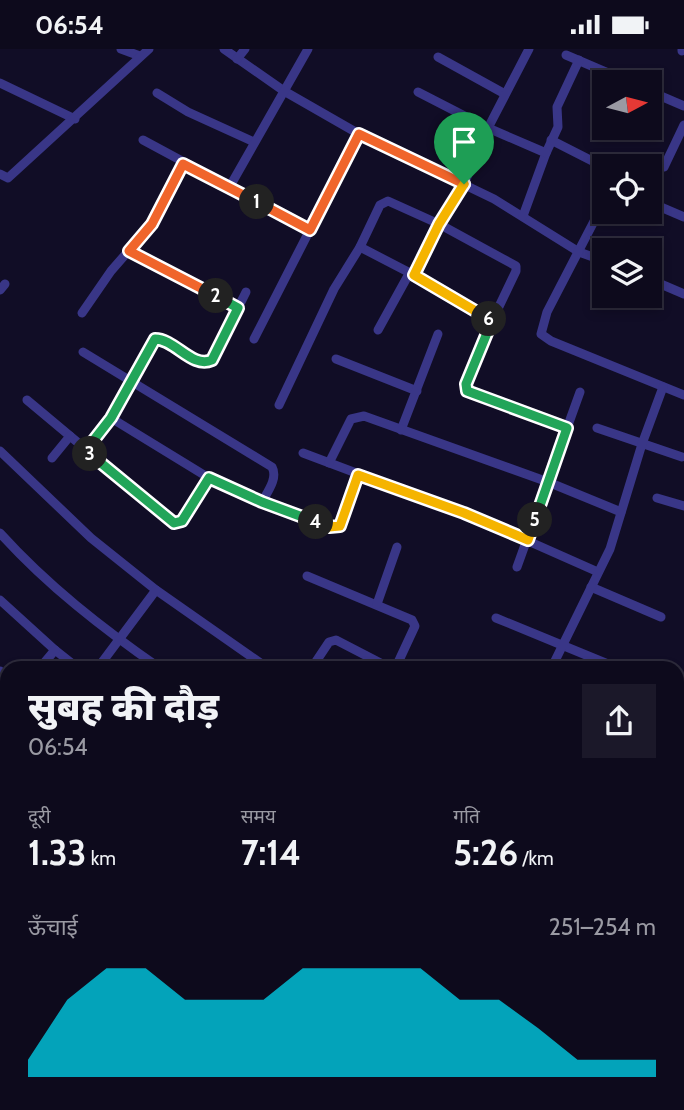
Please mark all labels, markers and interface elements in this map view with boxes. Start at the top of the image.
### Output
text: 06:54 [35,9,104,41]
north arrow [592,70,662,140]
map controls [592,70,662,308]
pin [434,112,494,184]
icon: arrive [445,123,483,161]
button: locate [592,154,662,224]
pin: 1 [240,185,274,219]
text: 1 [253,190,260,213]
button: layers [592,238,662,308]
pin: 2 [198,279,234,313]
text: 2 [210,284,221,307]
pin: 6 [472,301,506,337]
text: 6 [483,307,494,330]
pin: 3 [72,437,108,471]
text: 3 [84,442,95,465]
pin: 5 [518,503,552,538]
pin: 4 [298,505,334,539]
text: 5 [529,508,540,531]
text: 4 [310,510,321,533]
text: सुबह की दौड़ [28,683,219,730]
button: share [582,684,656,758]
text: 06:54 [28,733,88,761]
text: दूरी [28,805,51,828]
text: समय [241,805,276,828]
text: गति [453,805,480,828]
text: 1.33 [28,831,86,874]
text: 7:14 [241,831,301,874]
text: 5:26 [453,831,518,874]
text: km [86,847,116,870]
text: /km [518,847,554,870]
text: ऊँचाई [28,913,78,941]
text: 251–254 m [549,913,656,941]

